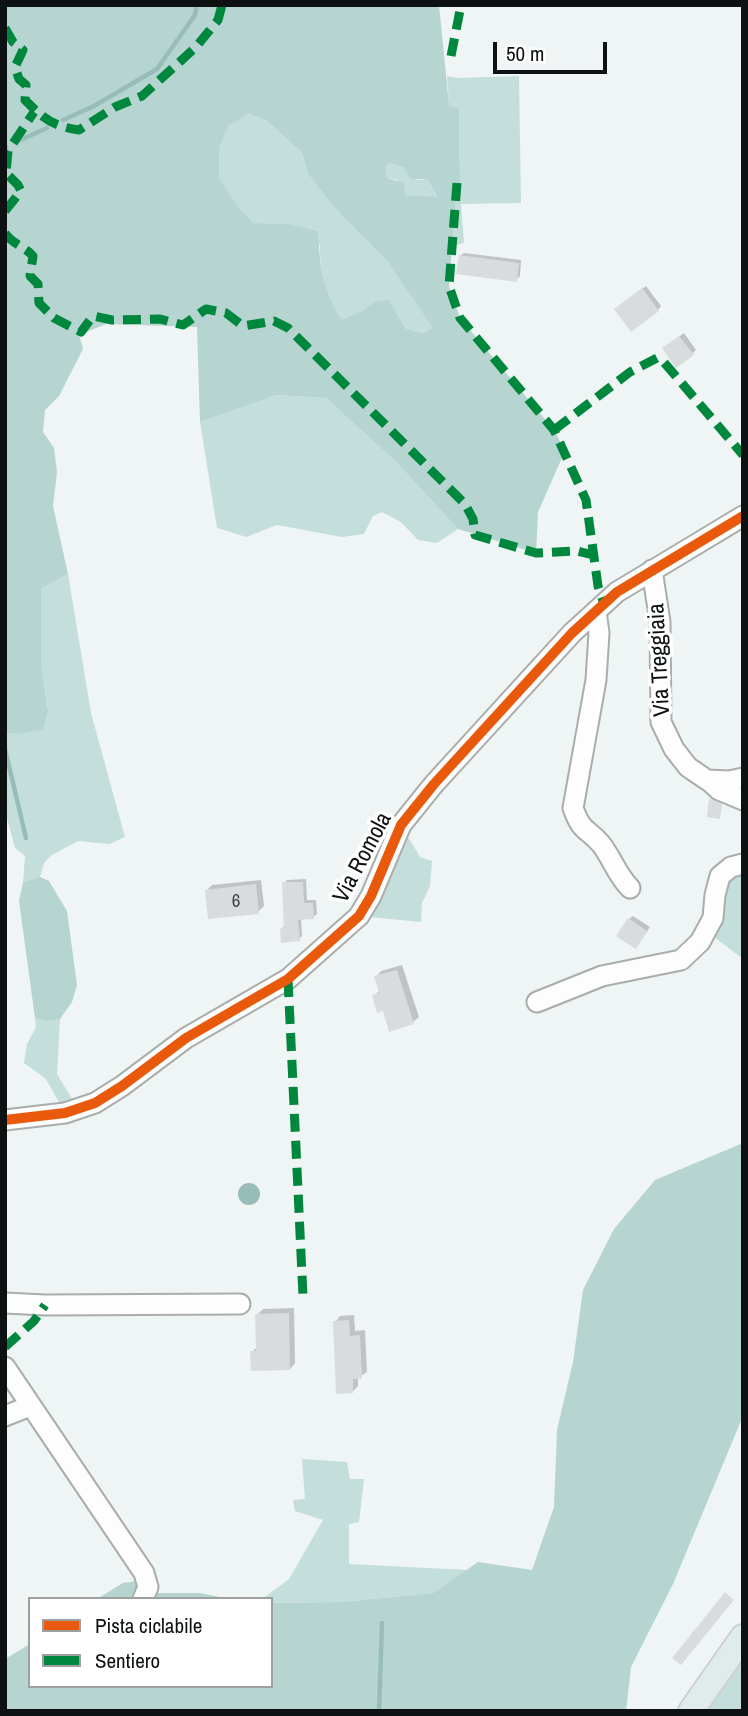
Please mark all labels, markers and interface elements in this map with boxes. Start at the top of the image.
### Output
scale bar [496,28,610,72]
text: 50 m [506,39,544,68]
street label: Via Treggiaia [643,603,677,717]
street label: Via Romola [328,808,398,908]
house number: 6 [232,891,240,913]
legend [28,1597,273,1688]
text: Pista ciclabile [95,1611,202,1640]
text: Sentiero [95,1646,160,1675]

